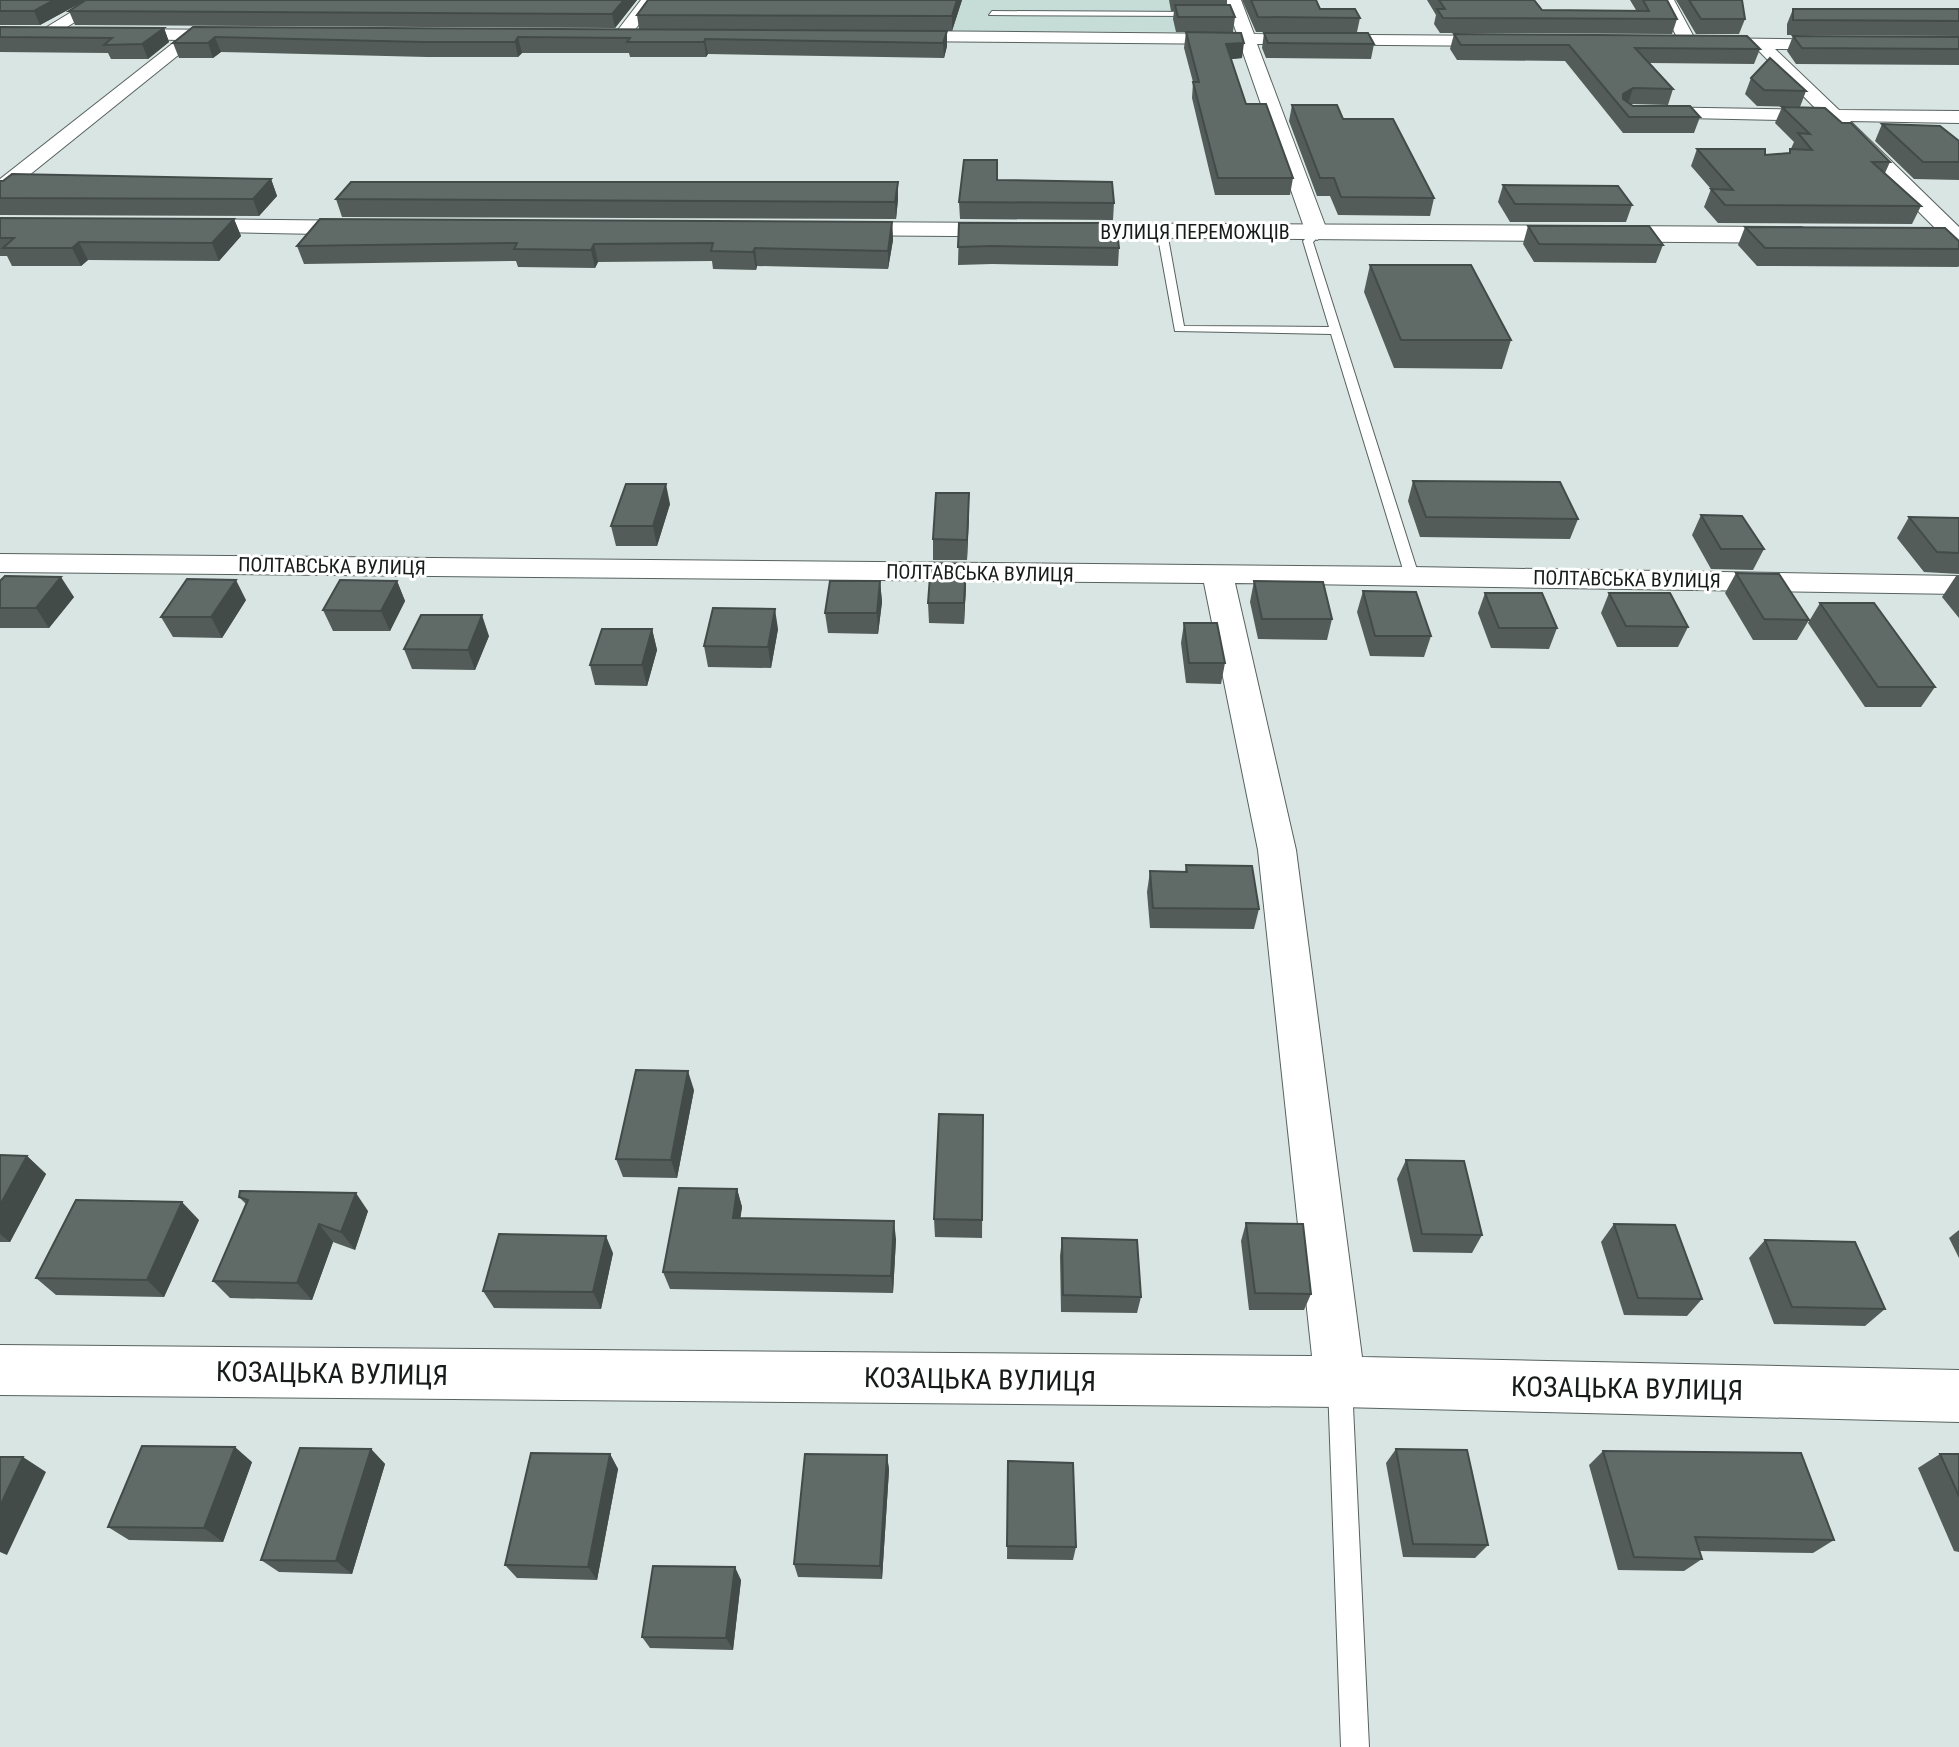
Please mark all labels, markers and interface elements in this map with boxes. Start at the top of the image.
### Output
street label: ВУЛИЦЯ ПЕРЕМОЖЦІВ [1100,220,1290,244]
street label: ПОЛТАВСЬКА ВУЛИЦЯ [238,552,426,580]
street label: ПОЛТАВСЬКА ВУЛИЦЯ [886,559,1074,587]
street label: ПОЛТАВСЬКА ВУЛИЦЯ [1533,565,1721,593]
street label: КОЗАЦЬКА ВУЛИЦЯ [216,1355,448,1392]
street label: КОЗАЦЬКА ВУЛИЦЯ [864,1361,1096,1398]
street label: КОЗАЦЬКА ВУЛИЦЯ [1511,1370,1743,1407]

